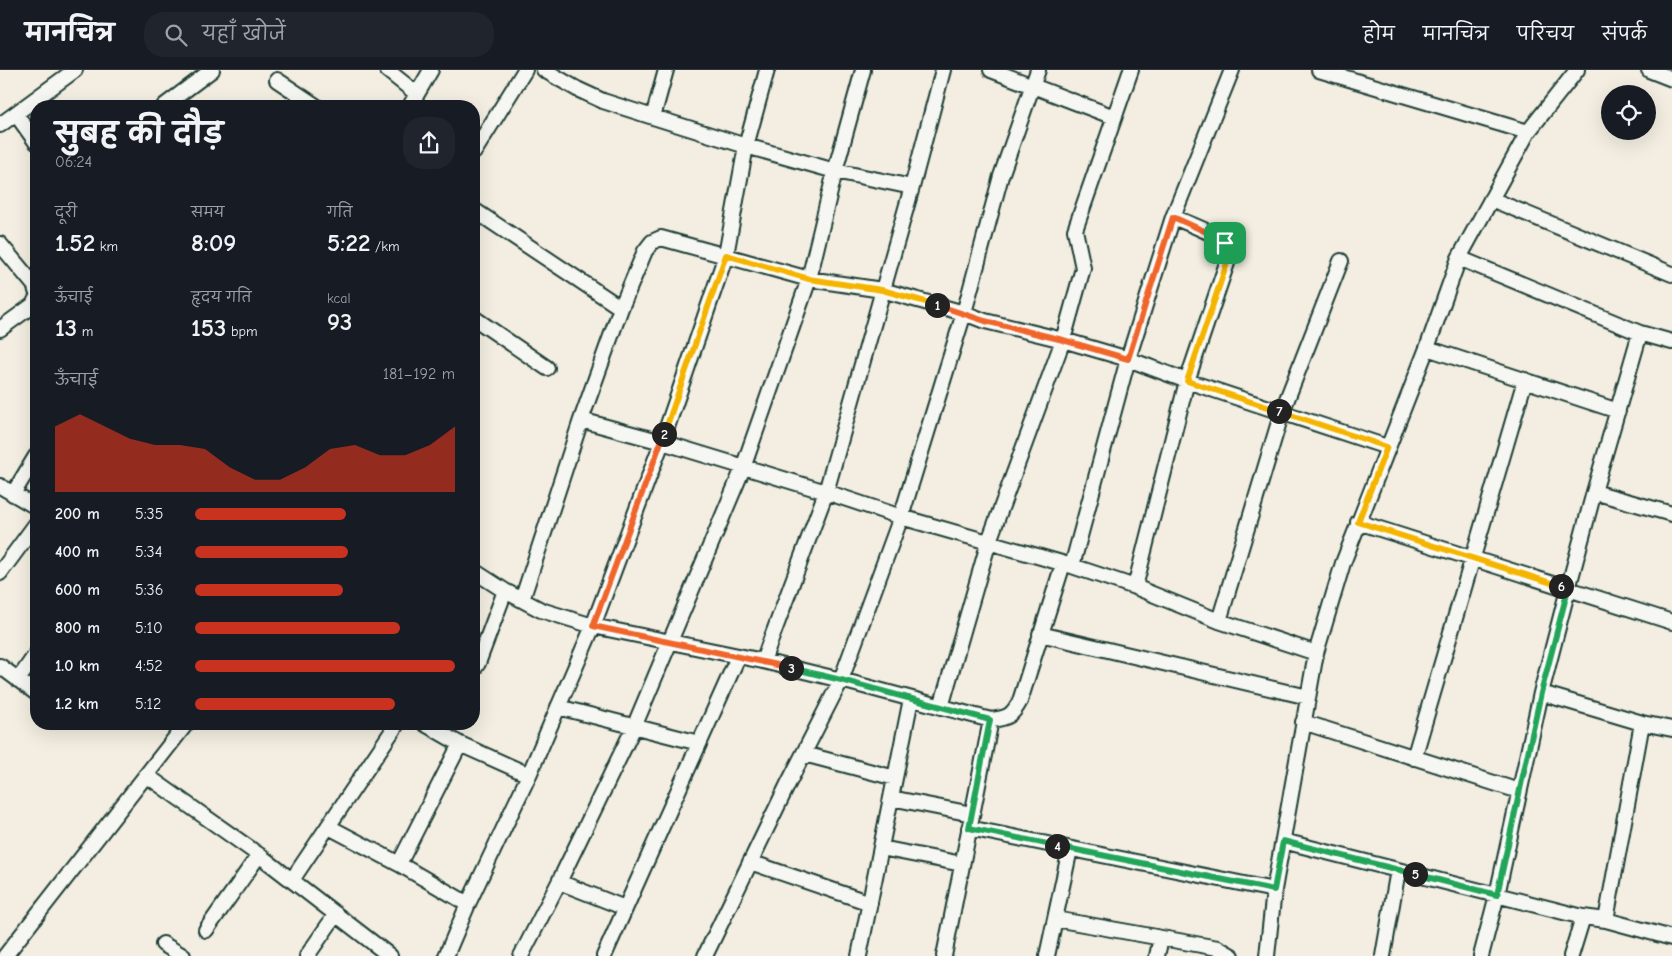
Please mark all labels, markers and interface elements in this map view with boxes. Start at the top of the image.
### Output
search box [144,12,494,57]
text: मानचित्र [25,19,114,47]
icon: search [162,21,190,49]
text: यहाँ खोजें [202,23,285,45]
text: होम [1363,24,1395,45]
text: मानचित्र [1423,24,1489,45]
text: परिचय [1517,24,1574,45]
text: संपर्क [1602,24,1647,45]
map controls [1601,85,1656,140]
button: locate [1601,85,1656,140]
button: share [403,117,455,169]
text: सुबह की दौड़ [55,118,223,150]
text: 06:24 [55,153,92,171]
text: दूरी [55,204,77,221]
text: समय [191,204,224,221]
text: गति [327,204,352,221]
pin [1204,222,1246,264]
text: 1.52 [55,228,95,257]
text: 8:09 [191,228,236,257]
text: 5:22 [327,228,370,257]
icon: arrive [1211,229,1239,257]
text: km [95,238,118,255]
text: /km [370,238,400,255]
text: ऊँचाई [55,289,93,306]
text: हृदय गति [191,289,252,306]
text: kcal [327,290,351,307]
pin: 1 [924,292,950,318]
text: 1 [935,297,940,314]
text: 93 [327,307,352,336]
text: 13 [55,313,77,342]
text: 153 [191,313,226,342]
text: m [77,323,93,340]
text: bpm [226,323,258,340]
text: 181–192 m [383,365,455,383]
text: ऊँचाई [55,371,98,389]
pin: 7 [1266,398,1292,424]
text: 7 [1276,403,1283,420]
pin: 2 [652,422,676,446]
text: 2 [661,426,668,443]
text: 200 m [55,505,100,523]
text: 5:35 [135,505,163,523]
text: 400 m [55,543,99,561]
text: 5:34 [135,543,162,561]
pin: 6 [1548,574,1574,598]
text: 6 [1558,578,1565,595]
text: 600 m [55,581,100,599]
text: 5:36 [135,581,163,599]
text: 800 m [55,619,100,637]
text: 5:10 [135,619,163,637]
pin: 3 [778,656,804,680]
text: 1.0 km [55,657,100,675]
text: 4:52 [135,657,163,675]
text: 3 [788,660,795,677]
text: 1.2 km [55,695,98,713]
text: 5:12 [135,695,161,713]
pin: 4 [1044,834,1070,858]
text: 4 [1054,838,1061,855]
pin: 5 [1402,862,1428,886]
text: 5 [1412,866,1419,883]

